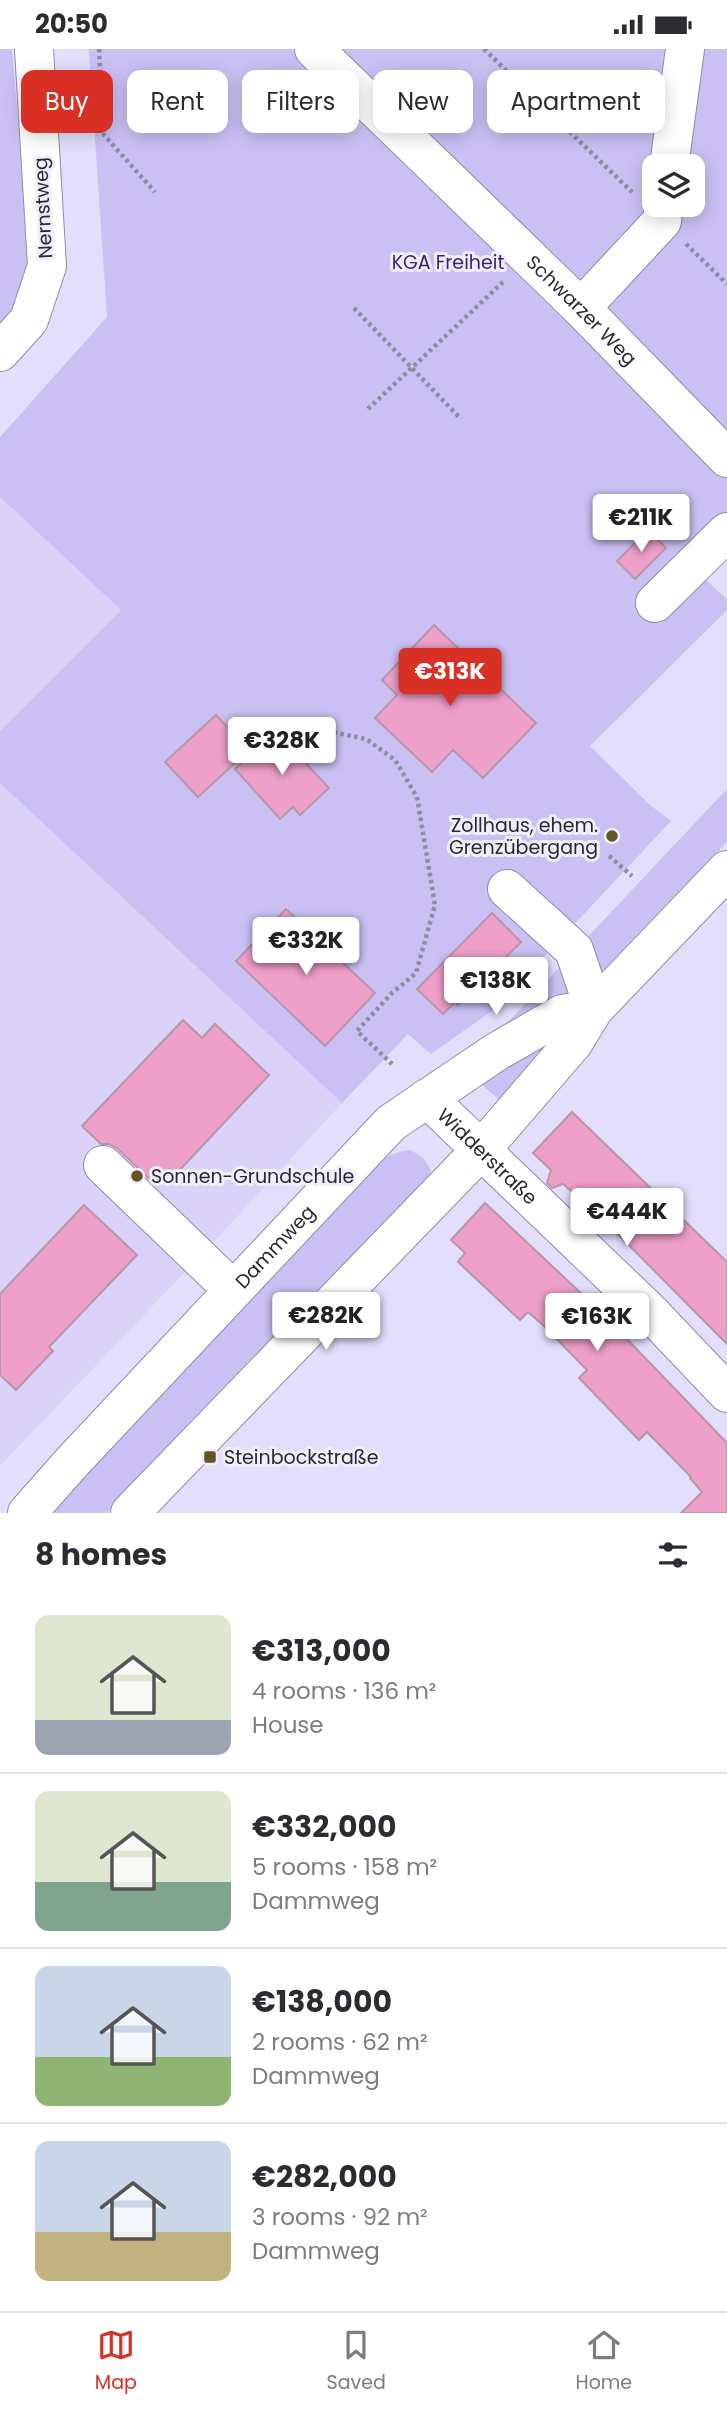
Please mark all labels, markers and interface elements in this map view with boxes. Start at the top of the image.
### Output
text: 20:50 [35,6,108,42]
chip: Buy [21,70,113,133]
chip: Rent [127,70,228,133]
chip: Filters [242,70,359,133]
chip: New [373,70,473,133]
chip: Apartment [487,70,665,133]
map controls [642,154,705,217]
button: layers [642,154,705,217]
street label: Nernstweg [27,157,59,259]
park label: KGA Freiheit [392,249,504,276]
street label: Schwarzer Weg [521,249,643,371]
pin: €211K [592,495,690,554]
text: €211K [609,501,673,533]
pin: €313K [401,649,499,708]
text: €313K [415,655,485,687]
pin: €328K [233,717,331,777]
text: €328K [244,724,320,756]
place label: Zollhaus, ehem. Grenzübergang [449,812,598,861]
marker: Zollhaus, ehem. Grenzübergang [604,828,620,844]
pin: €332K [257,918,355,977]
text: €332K [268,924,344,956]
pin: €138K [447,957,545,1017]
text: €138K [460,964,532,996]
street label: Widderstraße [432,1102,544,1211]
place label: Sonnen-Grundschule [151,1163,354,1190]
marker: Sonnen-Grundschule [129,1168,145,1184]
pin: €444K [578,1189,676,1248]
text: €444K [586,1195,668,1227]
street label: Dammweg [229,1199,321,1294]
pin: €282K [277,1293,375,1352]
pin: €163K [548,1293,646,1353]
text: €282K [288,1299,364,1331]
text: €163K [561,1300,633,1332]
place label: Steinbockstraße [224,1444,379,1471]
marker: Steinbockstraße [202,1449,218,1465]
text: 8 homes [35,1533,167,1576]
icon: filters [654,1536,692,1574]
text: €313,000 [252,1629,391,1672]
icon: home [91,1643,175,1727]
text: 4 rooms · 136 m² [252,1675,436,1707]
text: House [252,1709,324,1741]
text: €332,000 [252,1805,397,1848]
icon: home [91,1819,175,1903]
text: 5 rooms · 158 m² [252,1851,437,1883]
text: Dammweg [252,1885,380,1917]
text: €138,000 [252,1980,392,2023]
icon: home [91,1994,175,2078]
text: 2 rooms · 62 m² [252,2026,428,2058]
text: Dammweg [252,2060,380,2092]
text: €282,000 [252,2155,397,2198]
icon: home [91,2169,175,2253]
text: 3 rooms · 92 m² [252,2201,428,2233]
text: Dammweg [252,2235,380,2267]
tab: Map [95,2326,137,2397]
tab: Saved [327,2326,386,2397]
tab: Home [575,2326,632,2397]

